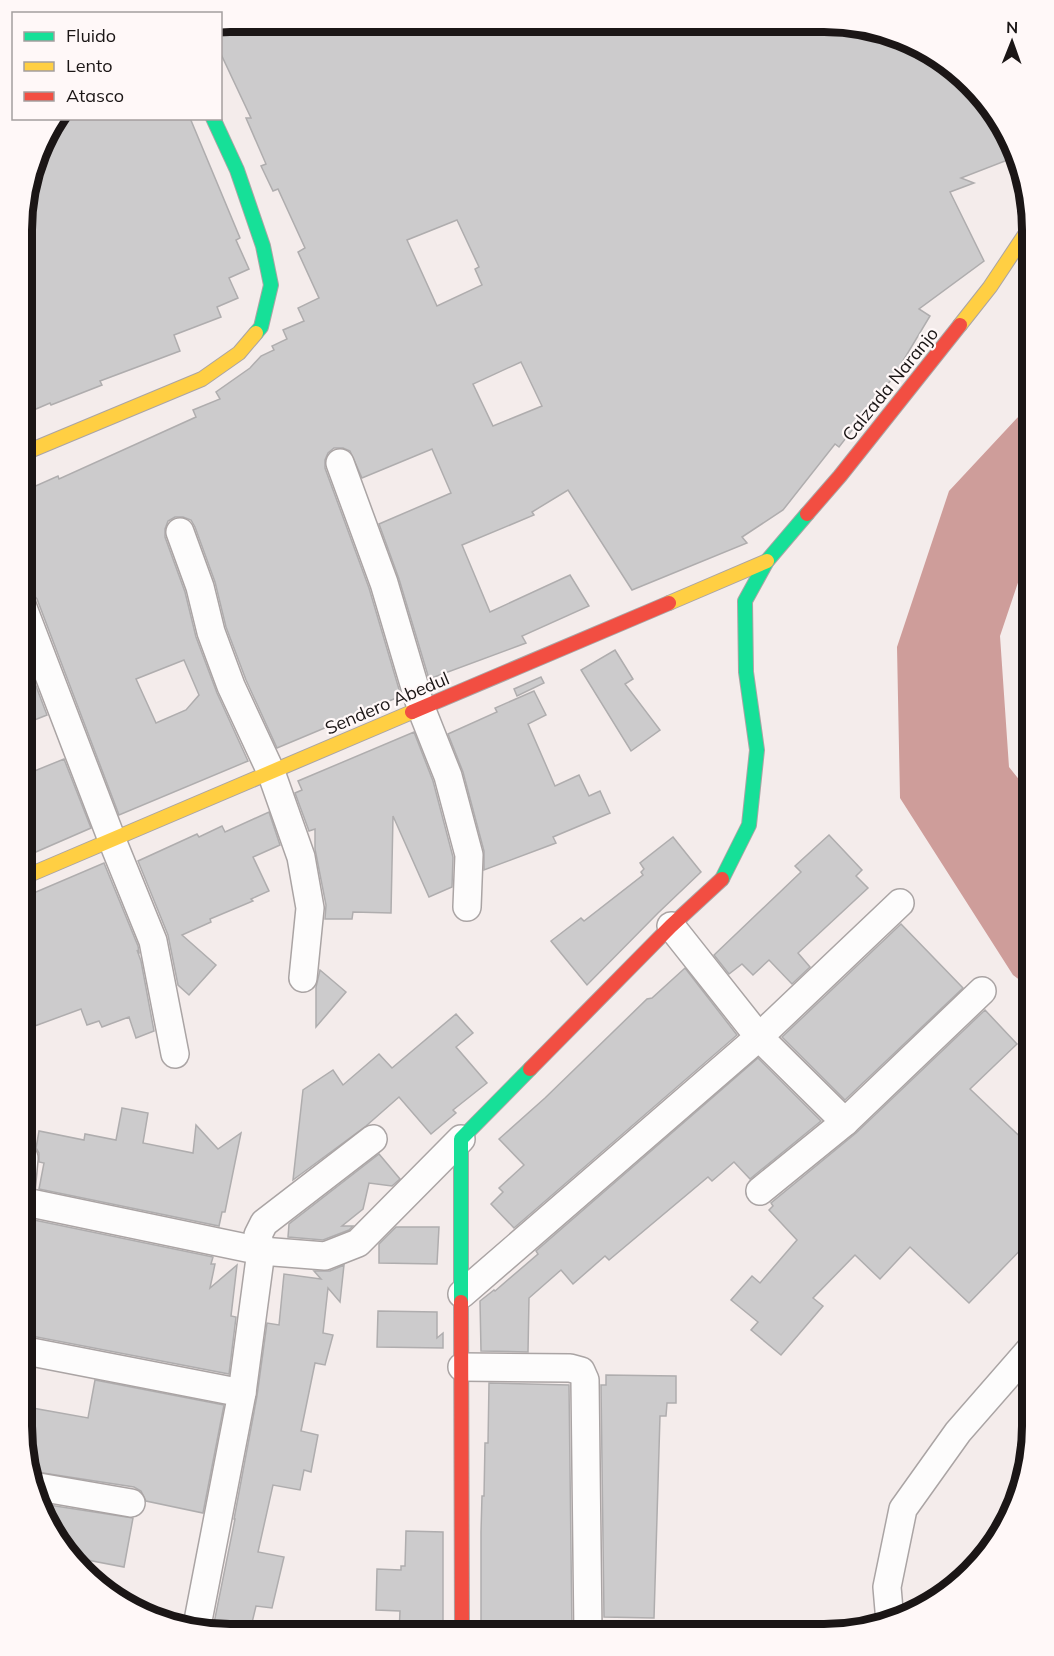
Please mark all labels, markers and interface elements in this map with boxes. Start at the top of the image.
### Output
legend [12,12,222,120]
north arrow [982,12,1042,72]
text: N [1006,17,1018,37]
text: Fluido [66,24,116,47]
text: Lento [66,54,113,77]
text: Atasco [66,84,124,107]
street label: Calzada Naranjo [837,322,943,446]
street label: Sendero Abedul [321,666,453,740]

